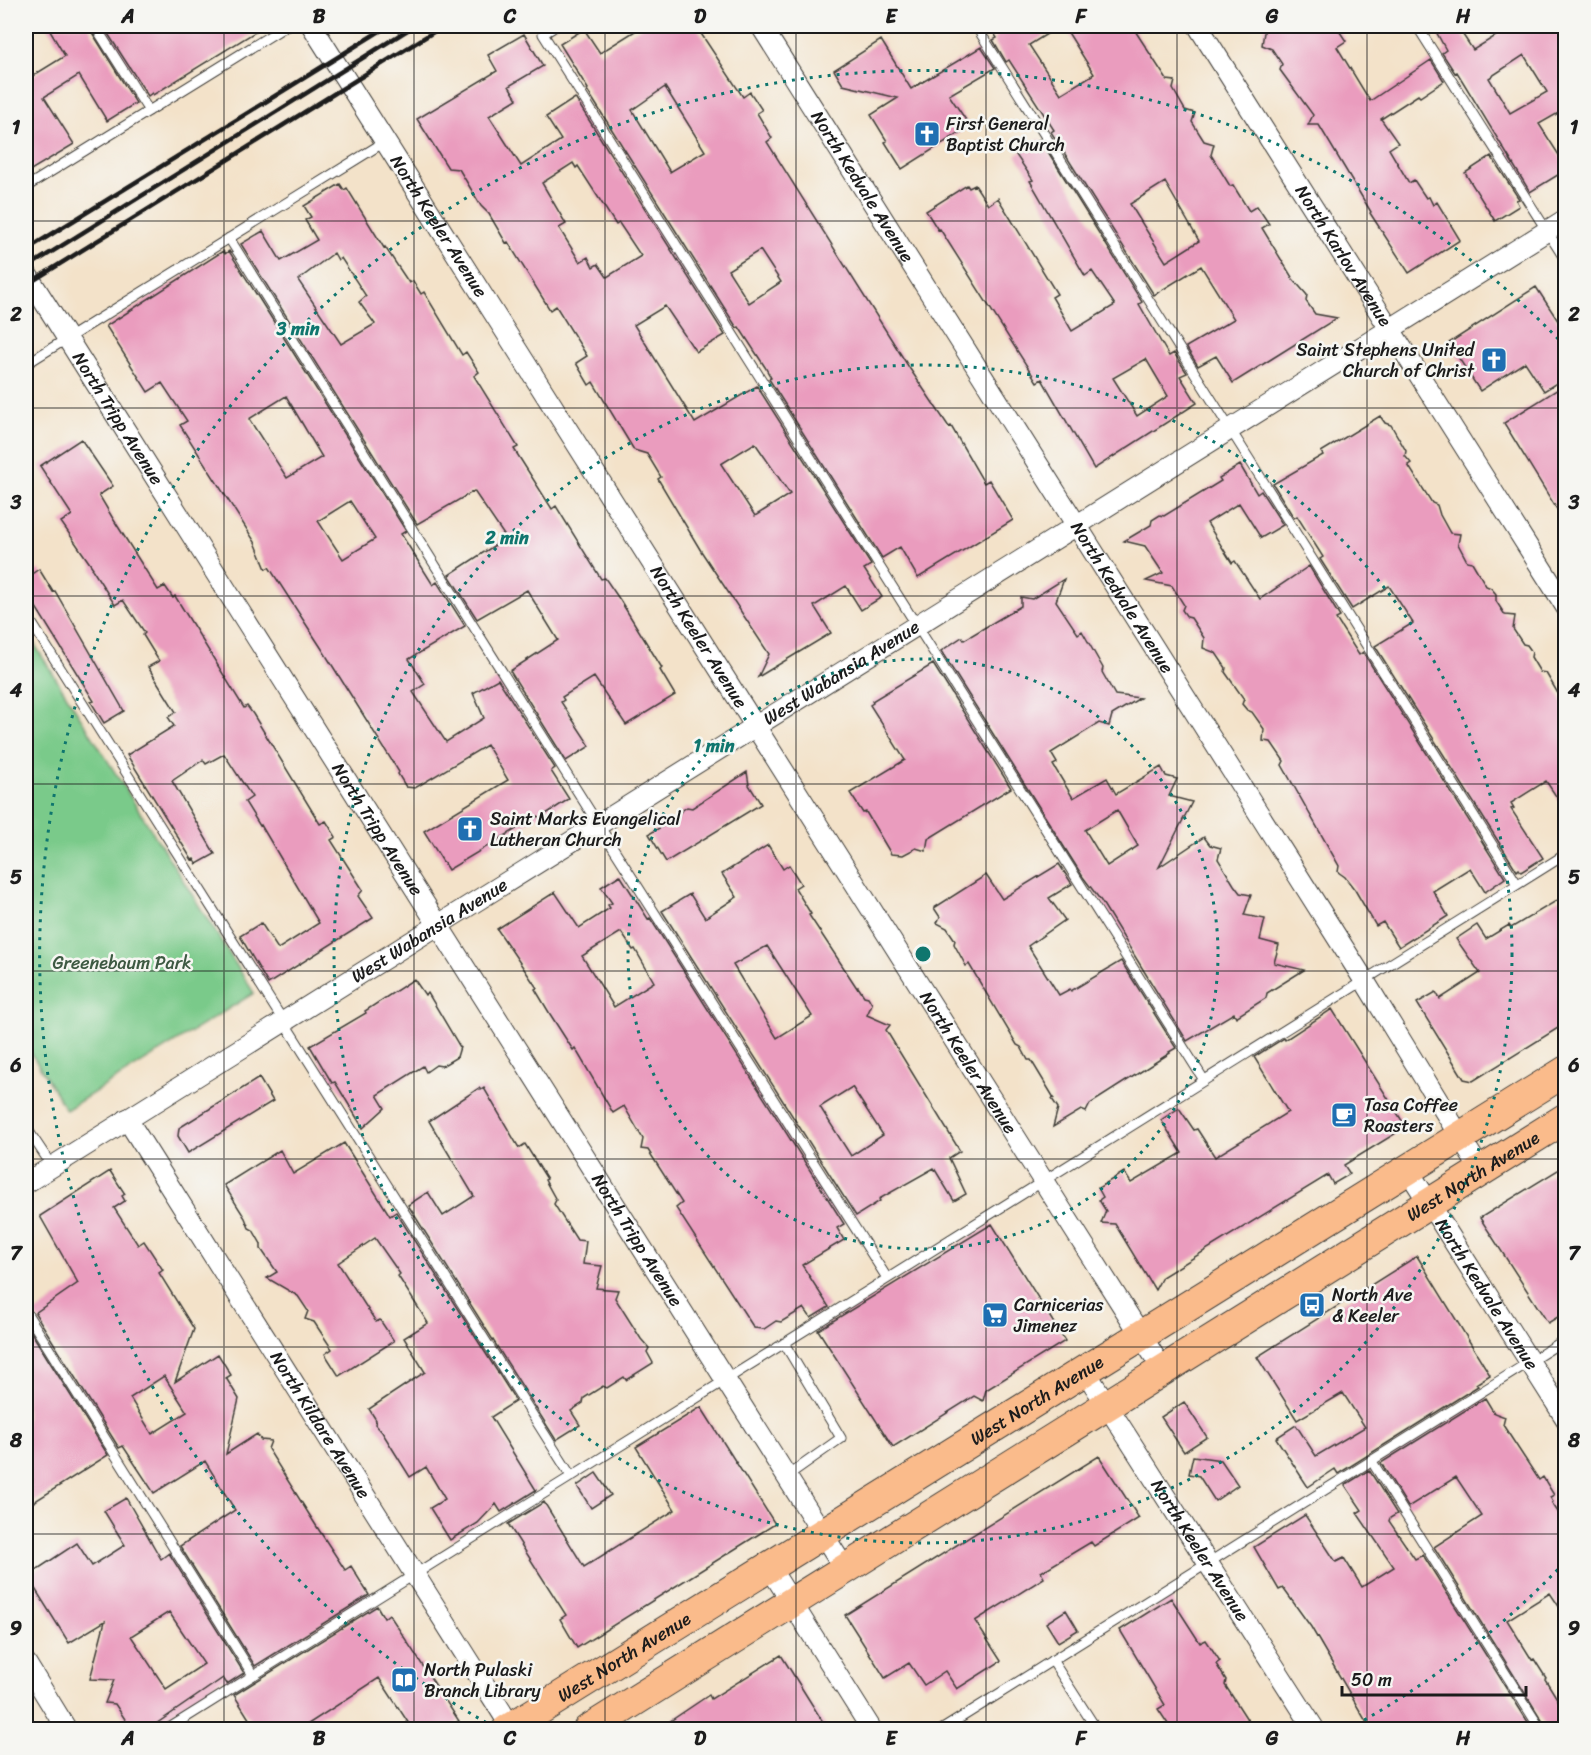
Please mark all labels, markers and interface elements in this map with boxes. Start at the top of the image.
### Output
text: A [120,0,135,34]
text: B [313,0,326,34]
text: C [503,0,517,34]
text: D [694,0,707,34]
text: E [885,0,898,34]
text: F [1075,0,1088,34]
text: G [1265,0,1279,34]
text: H [1455,0,1471,34]
street label: North Kedvale Avenue [802,104,923,269]
place label: First General Baptist Church [946,108,1065,161]
text: 1 [12,110,21,145]
text: 1 [1570,110,1579,145]
church icon: First General Baptist Church [912,119,942,149]
street label: North Keeler Avenue [381,148,496,304]
street label: North Karlov Avenue [1286,178,1401,333]
text: 2 [9,297,22,332]
text: 2 [1567,297,1580,332]
text: 3 min [275,313,320,345]
place label: Saint Stephens United Church of Christ [1296,334,1476,387]
street label: North Tripp Avenue [63,345,172,492]
church icon: Saint Stephens United Church of Christ [1479,345,1509,375]
text: 3 [10,485,22,520]
text: 3 [1568,485,1580,520]
street label: North Kedvale Avenue [1062,515,1183,680]
text: 2 min [484,522,529,554]
street label: North Keeler Avenue [641,559,756,715]
street label: West Wabansia Avenue [757,611,926,734]
text: 4 [9,673,23,708]
text: 4 [1567,673,1581,708]
text: 1 min [694,730,735,762]
street label: North Tripp Avenue [323,756,432,903]
place label: Saint Marks Evangelical Lutheran Church [490,803,681,856]
church icon: Saint Marks Evangelical Lutheran Church [455,814,485,844]
text: 5 [10,860,22,895]
text: 5 [1568,860,1580,895]
street label: West Wabansia Avenue [345,869,514,992]
centre of rings [913,944,933,964]
park label: Greenebaum Park [52,947,192,979]
street label: North Keeler Avenue [911,985,1026,1141]
text: 6 [9,1048,22,1083]
text: 6 [1567,1048,1580,1083]
place label: Tasa Coffee Roasters [1364,1089,1458,1142]
cafe icon: Tasa Coffee Roasters [1329,1100,1359,1130]
street label: West North Avenue [1400,1122,1546,1230]
street label: North Tripp Avenue [583,1167,692,1313]
street label: North Kedvale Avenue [1426,1212,1547,1377]
text: 7 [10,1236,23,1271]
text: 7 [1568,1236,1581,1271]
place label: North Ave & Keeler [1332,1279,1412,1332]
place label: Carnicerias Jimenez [1013,1289,1104,1342]
bus stop icon: North Ave & Keeler [1297,1290,1327,1320]
supermarket icon: Carnicerias Jimenez [980,1300,1010,1330]
street label: North Kildare Avenue [261,1345,379,1505]
street label: West North Avenue [964,1346,1110,1454]
text: 8 [9,1423,23,1458]
text: 8 [1567,1423,1581,1458]
street label: North Keeler Avenue [1142,1472,1258,1628]
street label: West North Avenue [551,1603,698,1711]
text: 9 [10,1611,22,1646]
text: 9 [1568,1611,1580,1646]
place label: North Pulaski Branch Library [424,1654,541,1707]
scale bar [1342,1659,1526,1697]
text: 50 m [1351,1664,1392,1696]
library icon: North Pulaski Branch Library [389,1665,419,1695]
text: A [120,1721,135,1755]
text: B [313,1721,326,1755]
text: C [503,1721,517,1755]
text: D [694,1721,707,1755]
text: E [885,1721,898,1755]
text: F [1075,1721,1088,1755]
text: G [1265,1721,1279,1755]
text: H [1455,1721,1471,1755]

